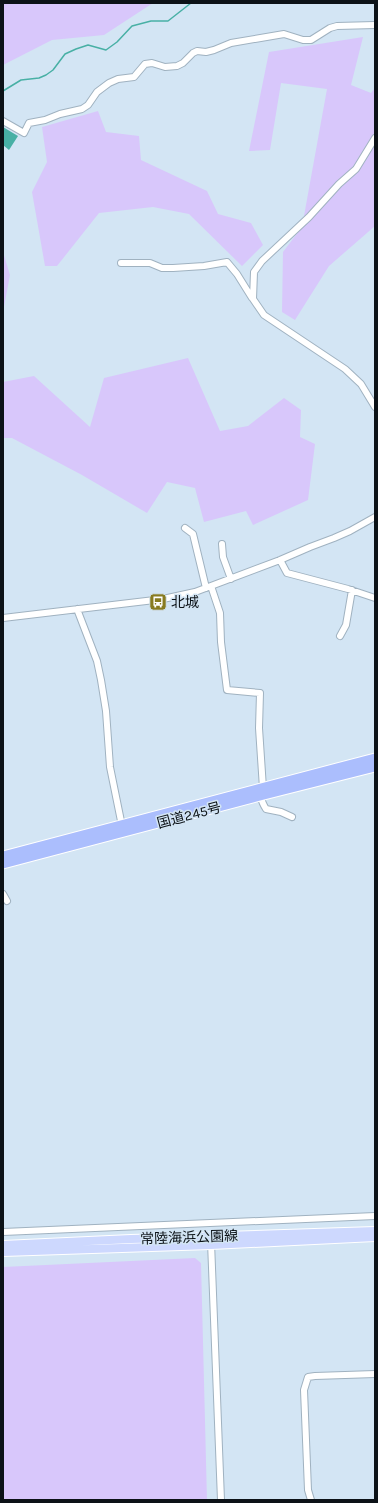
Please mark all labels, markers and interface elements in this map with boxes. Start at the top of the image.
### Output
bus stop icon: 北城 [148,592,168,612]
place label: 北城 [171,594,199,611]
street label: 国道245号 [155,799,223,832]
street label: 常陸海浜公園線 [140,1227,238,1248]

